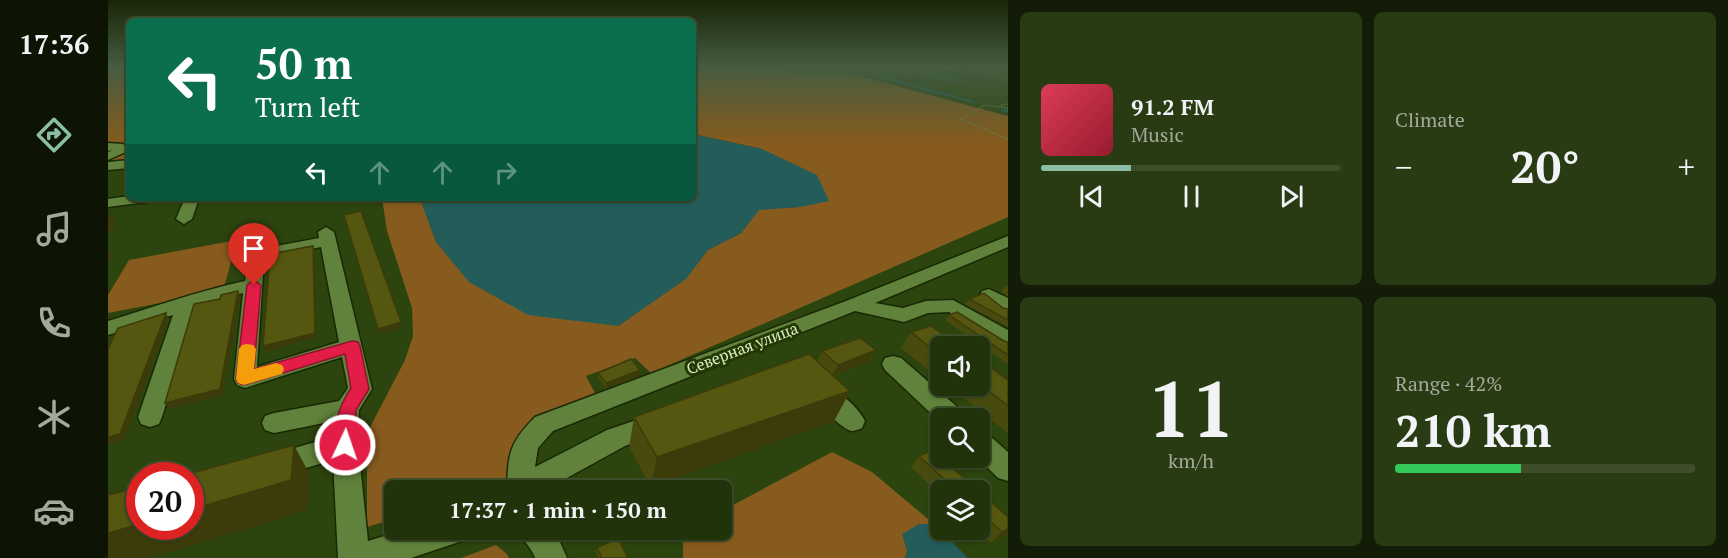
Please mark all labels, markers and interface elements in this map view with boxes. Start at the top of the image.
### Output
text: 17:36 [19,26,89,62]
text: 50 m [255,35,353,91]
icon: left [156,42,234,120]
text: Turn left [255,89,360,125]
text: 91.2 FM [1131,92,1214,121]
text: Climate [1395,106,1465,133]
icon: directions [33,114,75,156]
text: Music [1131,121,1184,148]
text: 20° [1510,136,1580,196]
text: − [1395,145,1413,188]
text: + [1677,145,1695,188]
icon: left [300,156,333,189]
icon: ahead [363,156,396,189]
icon: ahead [426,156,459,189]
icon: right [489,156,522,189]
icon: previous [1075,180,1108,213]
icon: pause [1175,180,1208,213]
icon: next [1275,180,1308,213]
icon: music [33,208,75,250]
pin [228,223,279,285]
icon: arrive [237,232,270,265]
icon: phone [33,302,75,344]
street label: Северная улица [683,317,801,379]
map controls [930,336,990,540]
button: sound [930,336,990,396]
text: 11 [1147,356,1235,459]
text: Range · 42% [1395,370,1502,397]
icon: climate [33,396,75,438]
text: 210 km [1395,400,1551,460]
button: search [930,408,990,468]
position arrow [313,413,377,477]
text: km/h [1168,447,1214,474]
speed limit sign: 20 [126,462,204,540]
button: layers [930,480,990,540]
icon: car [33,490,75,532]
text: 17:37 · 1 min · 150 m [449,495,667,524]

